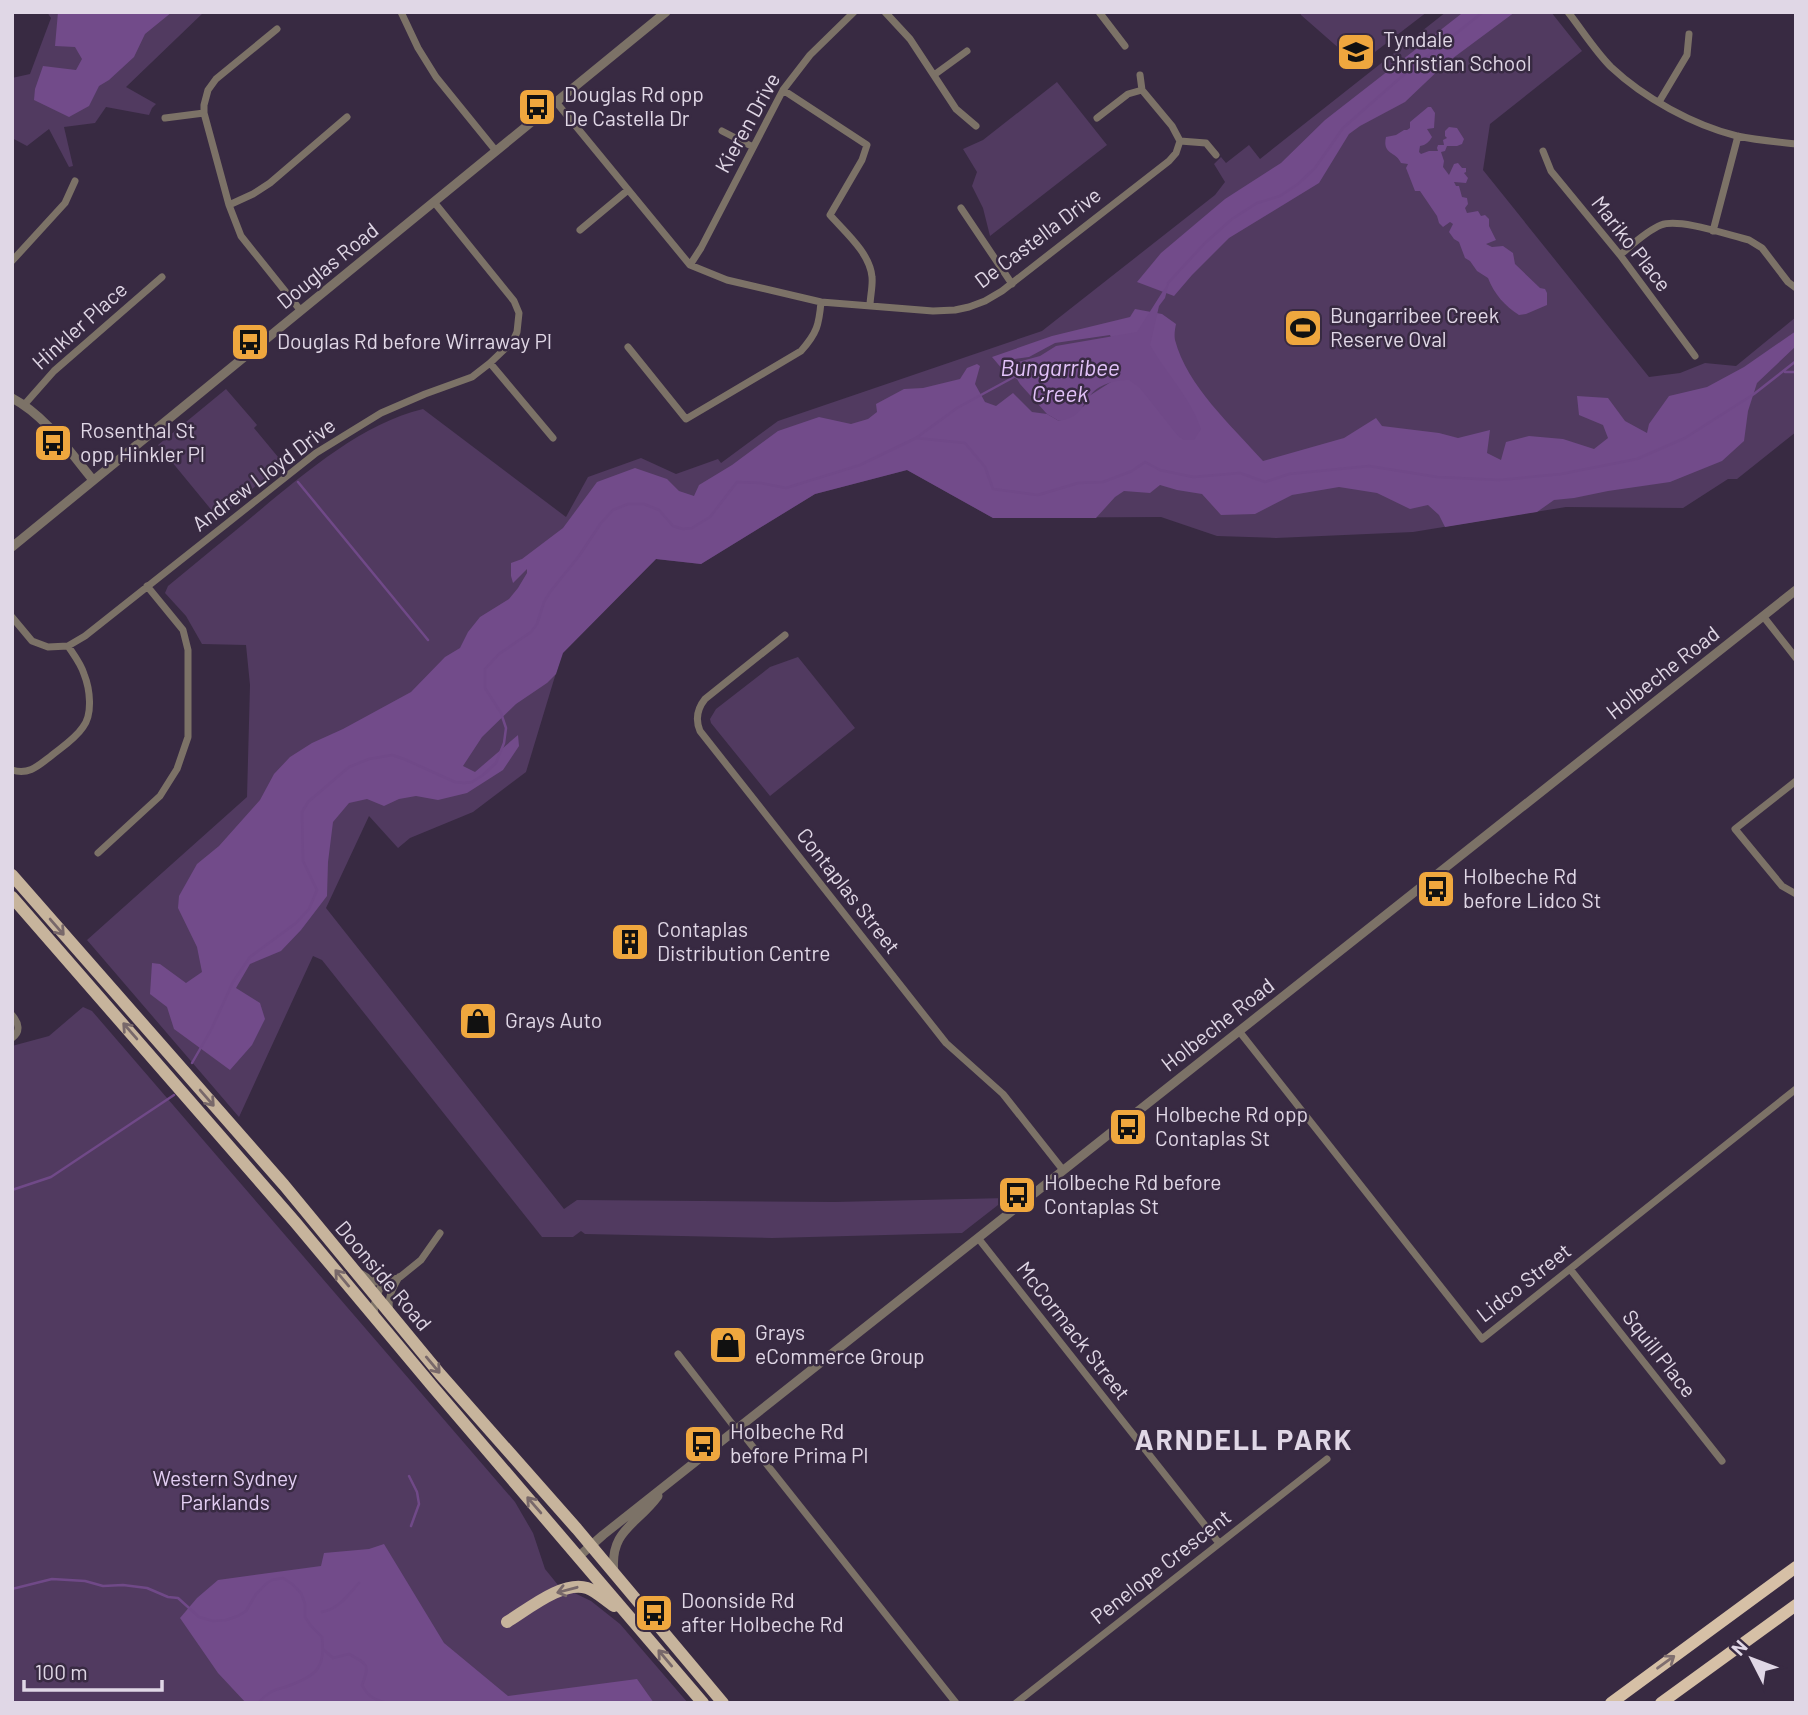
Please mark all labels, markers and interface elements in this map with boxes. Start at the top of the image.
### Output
place label: Tyndale Christian School [1383,26,1531,75]
school or university icon: Tyndale Christian School [1335,31,1377,73]
street label: Kieren Drive [709,68,784,177]
place label: Douglas Rd opp De Castella Dr [564,81,704,130]
bus stop icon: Douglas Rd opp De Castella Dr [516,86,558,128]
street label: De Castella Drive [969,181,1105,292]
street label: Mariko Place [1587,190,1677,296]
street label: Douglas Road [271,216,383,313]
street label: Hinkler Place [26,276,132,374]
place label: Bungarribee Creek Reserve Oval [1330,302,1499,351]
sports icon: Bungarribee Creek Reserve Oval [1282,307,1324,349]
bus stop icon: Douglas Rd before Wirraway Pl [229,321,271,363]
place label: Douglas Rd before Wirraway Pl [277,328,552,353]
water label: Bungarribee Creek [1000,353,1120,407]
street label: Andrew Lloyd Drive [187,412,340,536]
place label: Rosenthal St opp Hinkler Pl [80,417,205,466]
bus stop icon: Rosenthal St opp Hinkler Pl [32,422,74,464]
street label: Holbeche Road [1601,620,1724,724]
street label: Contaplas Street [792,822,906,958]
place label: Holbeche Rd before Lidco St [1463,863,1601,912]
bus stop icon: Holbeche Rd before Lidco St [1415,868,1457,910]
place label: Contaplas Distribution Centre [657,916,830,965]
one-way arrow [49,917,65,935]
building icon: Contaplas Distribution Centre [609,921,651,963]
street label: Holbeche Road [1156,972,1279,1076]
shop icon: Grays Auto [457,1000,499,1042]
place label: Grays Auto [505,1007,602,1032]
one-way arrow [122,1022,138,1040]
one-way arrow [199,1088,215,1106]
place label: Holbeche Rd opp Contaplas St [1155,1101,1308,1150]
bus stop icon: Holbeche Rd opp Contaplas St [1107,1106,1149,1148]
place label: Holbeche Rd before Contaplas St [1044,1169,1222,1218]
bus stop icon: Holbeche Rd before Contaplas St [996,1174,1038,1216]
street label: Doonside Road [331,1215,437,1335]
street label: Lidco Street [1471,1237,1575,1326]
street label: McCormack Street [1012,1256,1136,1404]
one-way arrow [334,1269,350,1287]
street label: Squill Place [1618,1304,1702,1402]
place label: Grays eCommerce Group [755,1319,925,1368]
shop icon: Grays eCommerce Group [707,1324,749,1366]
one-way arrow [424,1356,440,1374]
place label: Holbeche Rd before Prima Pl [730,1418,868,1467]
district label: ARNDELL PARK [1135,1422,1353,1456]
bus stop icon: Holbeche Rd before Prima Pl [682,1423,724,1465]
park label: Western Sydney Parklands [152,1465,298,1514]
one-way arrow [526,1496,541,1514]
street label: Penelope Crescent [1085,1503,1235,1628]
one-way arrow [556,1584,578,1597]
place label: Doonside Rd after Holbeche Rd [681,1587,844,1636]
bus stop icon: Doonside Rd after Holbeche Rd [633,1592,675,1634]
north arrow [1717,1624,1787,1694]
text: N [1726,1635,1752,1660]
scale bar [24,1648,163,1692]
one-way arrow [657,1650,673,1668]
one-way arrow [1656,1655,1675,1670]
text: 100 m [35,1659,88,1684]

